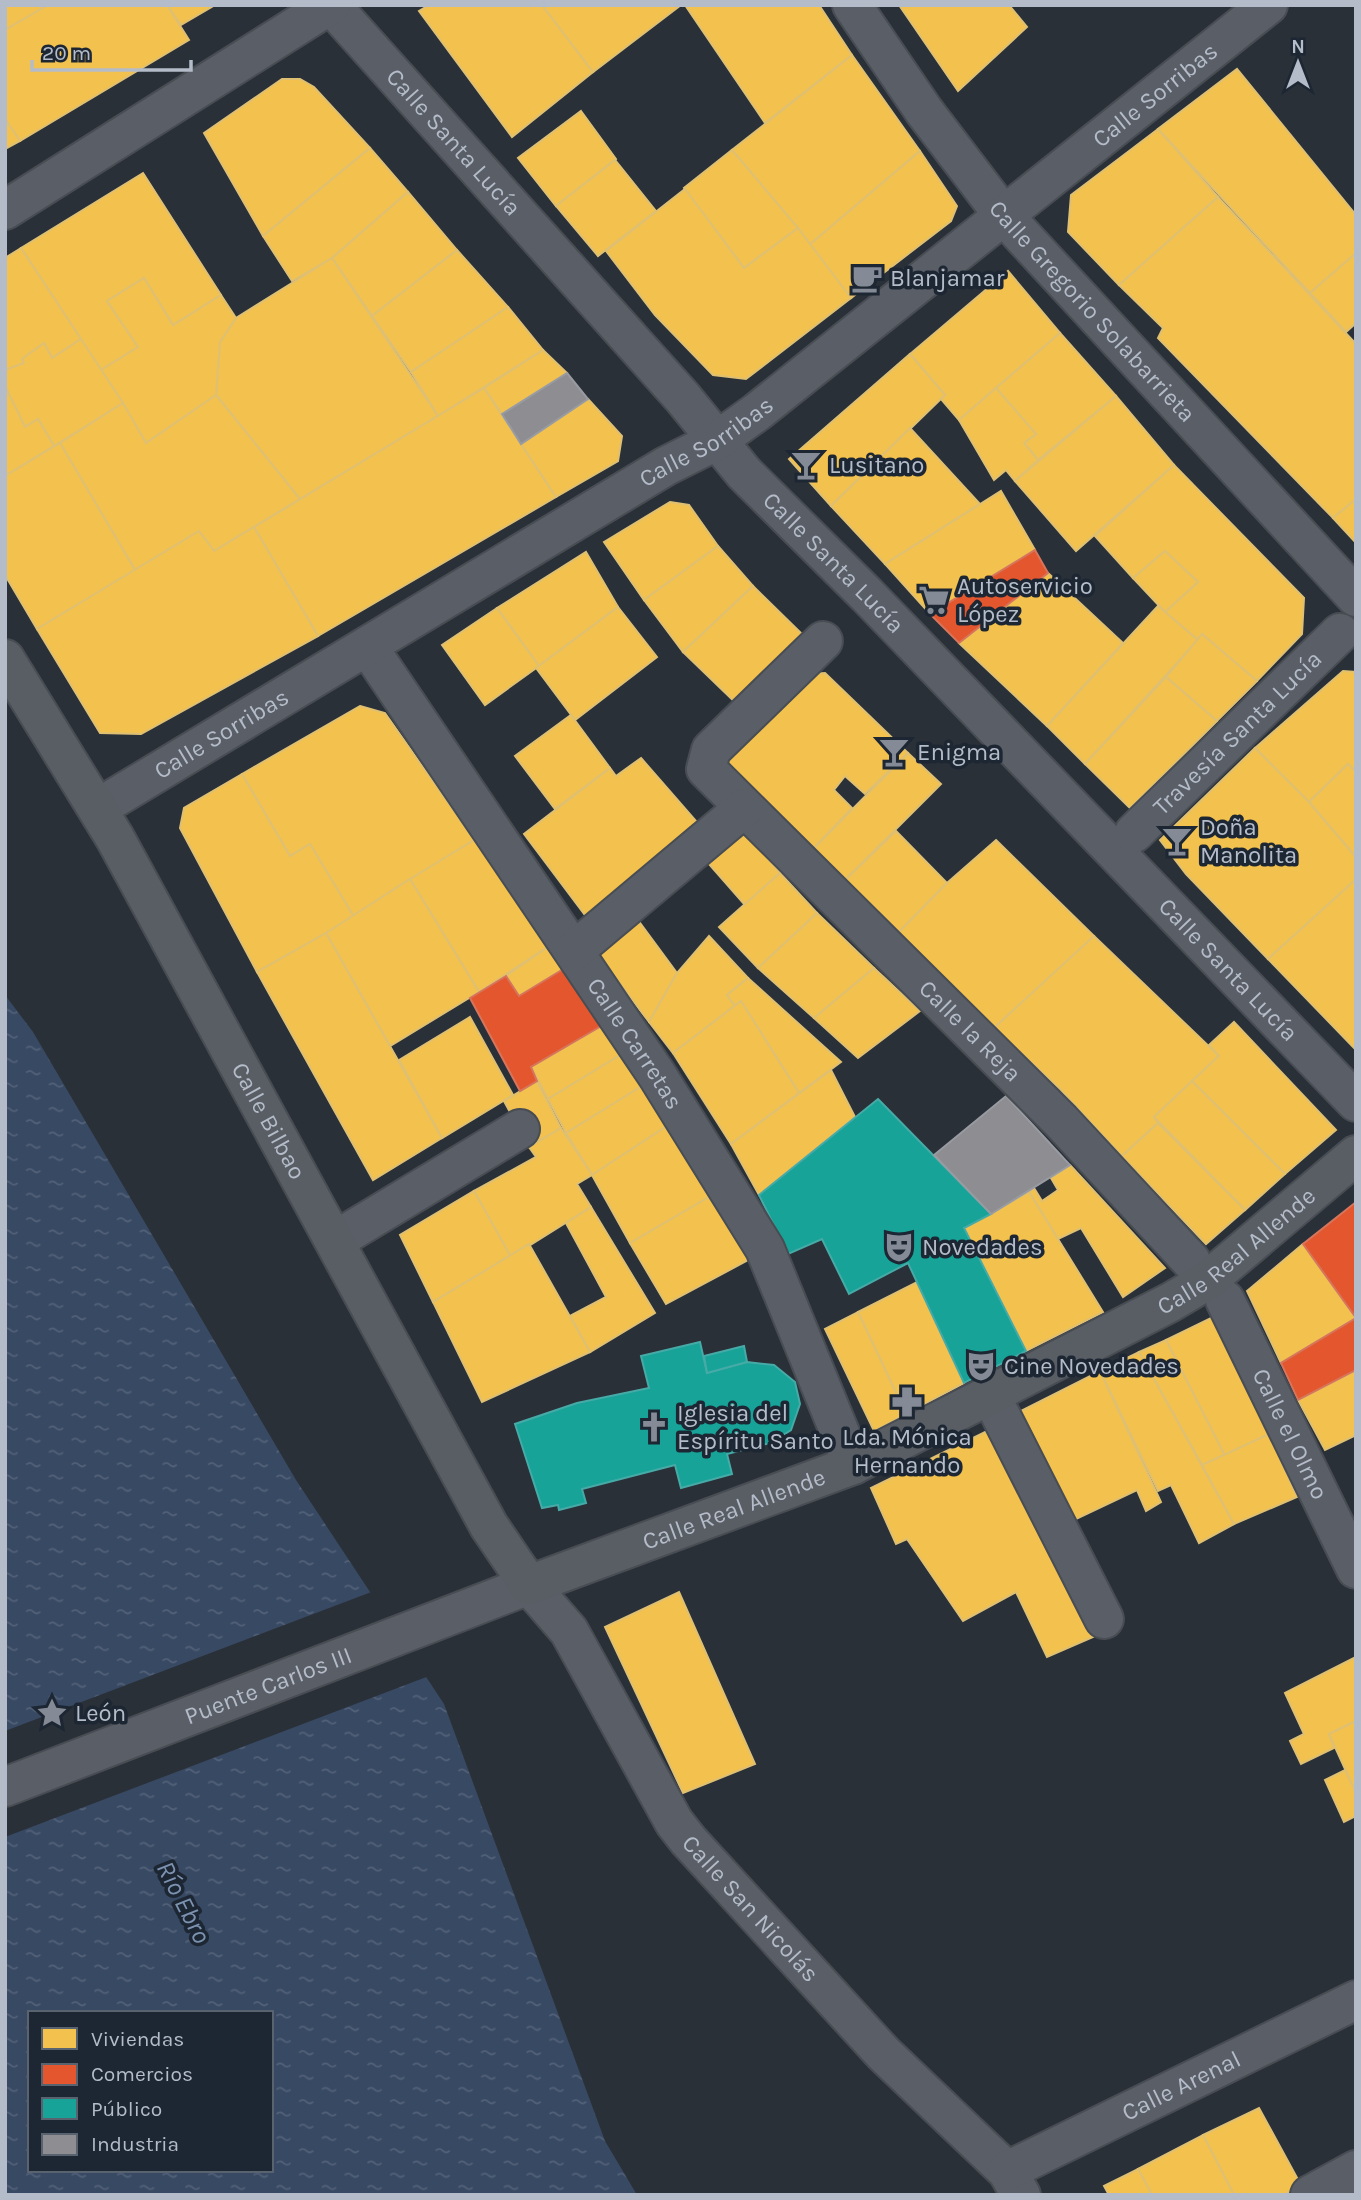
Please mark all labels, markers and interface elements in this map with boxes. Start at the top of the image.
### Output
scale bar [32,28,191,72]
north arrow [1263,28,1333,98]
text: N [1291,36,1305,58]
street label: Calle Sorribas [1087,37,1223,153]
text: 20 m [42,41,91,65]
street label: Calle Santa Lucía [381,63,527,221]
street label: Calle Gregorio Solabarrieta [983,195,1201,428]
cafe icon: Blanjamar [850,261,884,295]
place label: Blanjamar [890,264,1005,292]
street label: Calle Sorribas [634,391,779,493]
bar icon: Lusitano [789,448,823,482]
place label: Lusitano [829,451,924,479]
street label: Calle Santa Lucía [757,486,910,639]
place label: Autoservicio López [957,572,1093,628]
supermarket icon: Autoservicio López [917,583,951,617]
street label: Travesía Santa Lucía [1147,645,1327,821]
street label: Calle Sorribas [149,683,294,785]
bar icon: Enigma [877,735,911,769]
place label: Enigma [917,738,1001,766]
place label: Doña Manolita [1200,813,1297,869]
bar icon: Doña Manolita [1160,824,1194,858]
street label: Calle Santa Lucía [1153,892,1304,1047]
street label: Calle Carretas [581,972,689,1114]
street label: Calle la Reja [913,974,1027,1088]
street label: Calle Bilbao [226,1058,312,1184]
street label: Calle Real Allende [1152,1182,1321,1321]
theatre icon: Novedades [882,1230,916,1264]
place label: Novedades [922,1233,1043,1261]
theatre icon: Cine Novedades [964,1349,998,1383]
place label: Cine Novedades [1004,1352,1179,1380]
street label: Calle el Olmo [1247,1364,1334,1504]
pharmacy icon: Lda. Mónica Hernando [890,1385,924,1419]
place label: Iglesia del Espíritu Santo [677,1399,834,1455]
church icon: Iglesia del Espíritu Santo [637,1410,671,1444]
place label: Lda. Mónica Hernando [842,1423,972,1479]
street label: Calle Real Allende [639,1462,829,1556]
street label: Puente Carlos III [181,1641,356,1730]
place icon: León [35,1696,69,1730]
place label: León [75,1699,126,1727]
street label: Calle San Nicolás [676,1829,825,1988]
water label: Río Ebro [150,1856,217,1949]
legend [28,2011,273,2172]
text: Viviendas [91,2027,184,2051]
street label: Calle Arenal [1117,2045,1245,2127]
text: Comercios [91,2062,193,2086]
text: Público [91,2097,162,2121]
text: Industria [91,2132,179,2156]

